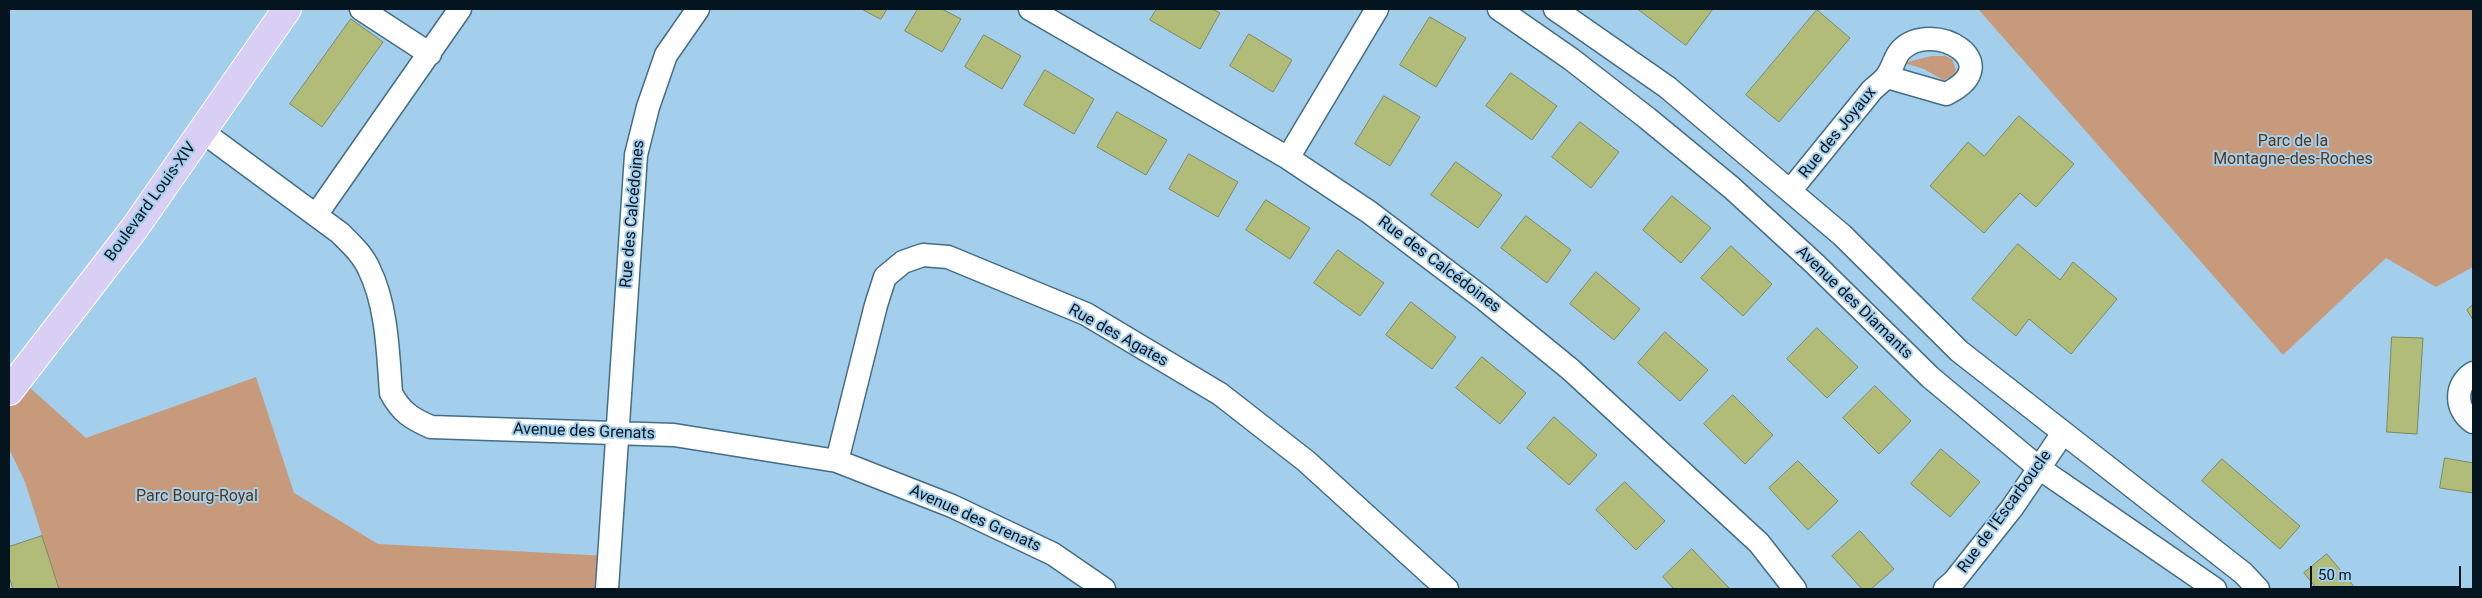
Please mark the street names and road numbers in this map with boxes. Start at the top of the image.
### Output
street label: Rue des Joyaux [1795,84,1881,182]
street label: Boulevard Louis-XIV [101,139,201,265]
street label: Rue des Calcédoines [617,139,649,289]
street label: Rue des Calcédoines [1374,213,1504,317]
street label: Avenue des Diamants [1792,243,1916,363]
street label: Rue des Agates [1065,301,1171,371]
street label: Avenue des Grenats [513,420,655,444]
street label: Rue de l'Escarboucle [1954,447,2056,577]
street label: Avenue des Grenats [906,481,1044,557]

